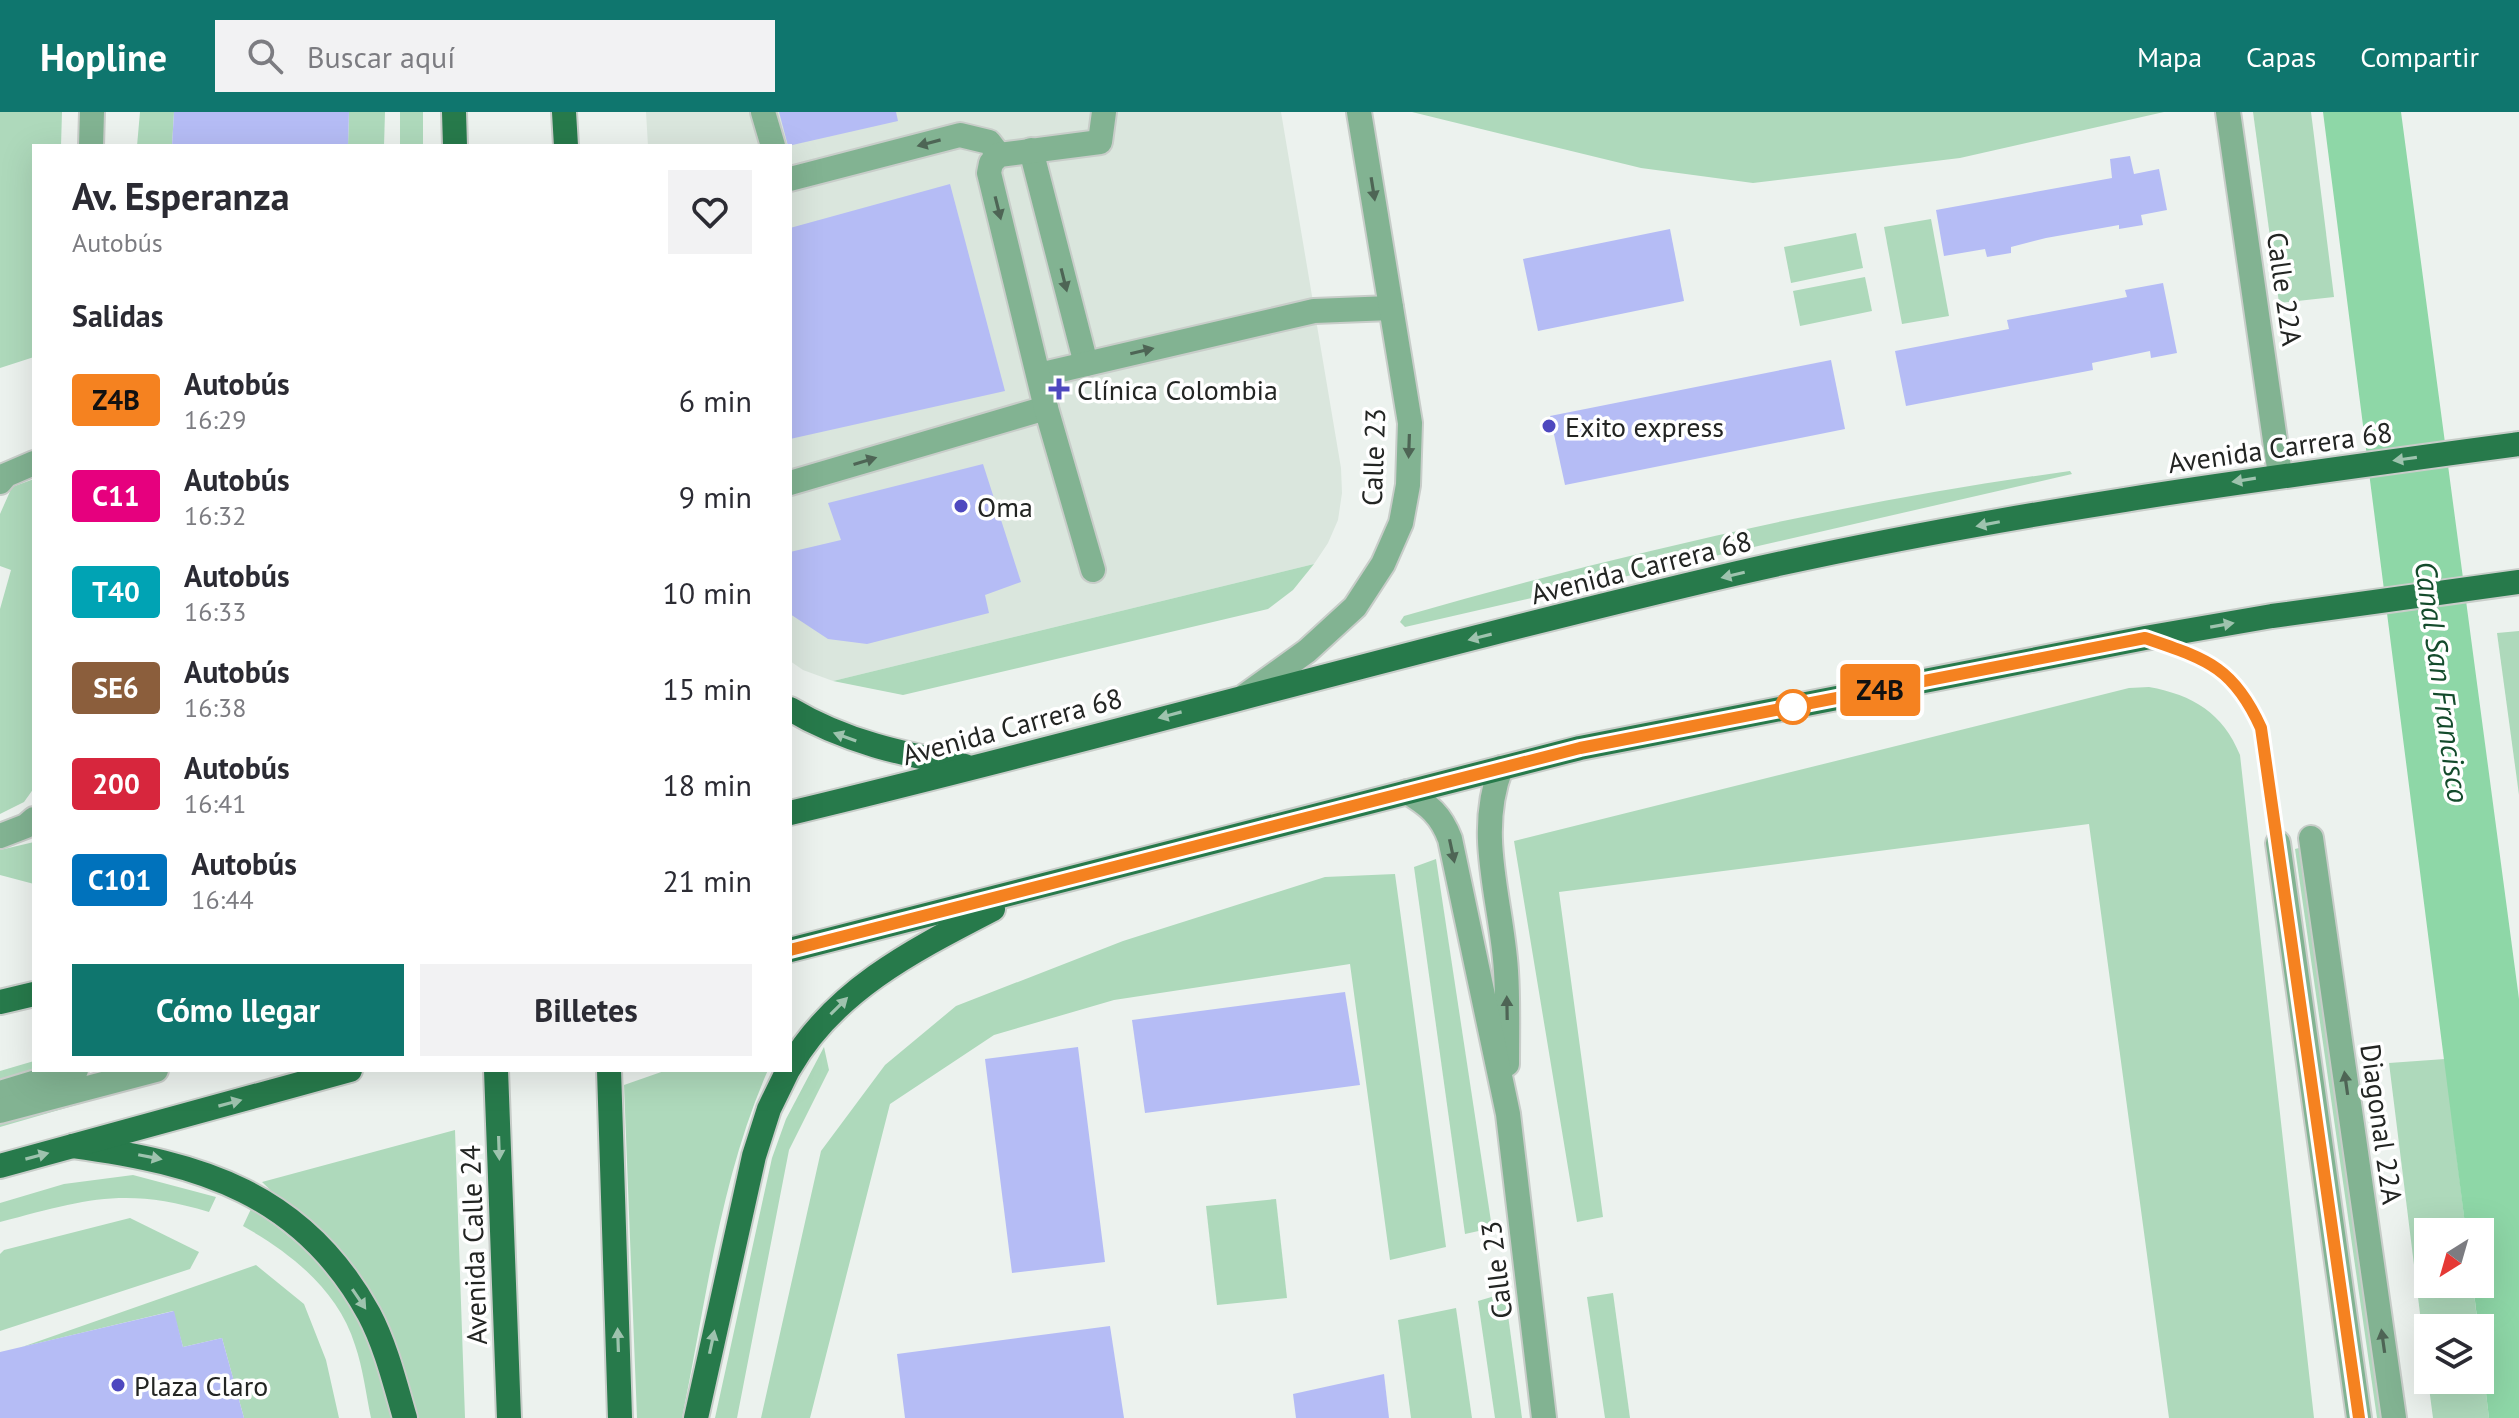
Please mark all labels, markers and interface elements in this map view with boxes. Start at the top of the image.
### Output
search box [215,20,775,92]
text: Hopline [40,32,167,81]
icon: search [243,34,287,78]
text: Buscar aquí [307,37,455,76]
text: Mapa [2137,38,2202,75]
text: Capas [2246,38,2316,75]
text: Compartir [2360,38,2479,75]
one-way arrow [916,137,941,149]
button: heart [668,170,752,254]
text: Av. Esperanza [72,171,289,220]
one-way arrow [1367,176,1380,201]
one-way arrow [992,196,1004,221]
text: Autobús [72,226,163,259]
street label: Calle 22A [2259,230,2311,349]
one-way arrow [1059,267,1071,292]
text: Salidas [72,296,163,335]
one-way arrow [1130,344,1155,357]
text: Autobús [184,364,290,403]
place label: Clínica Colombia [1077,371,1278,408]
marker: Clínica Colombia [1048,378,1070,400]
text: Z4B [92,381,140,418]
text: 6 min [679,381,752,420]
text: 16:29 [184,403,246,436]
street label: Calle 23 [1353,407,1393,507]
place label: Exito express [1565,408,1724,445]
street label: Avenida Carrera 68 [2165,413,2395,481]
marker: Exito express [1540,417,1558,435]
one-way arrow [1403,434,1416,459]
one-way arrow [2392,453,2417,466]
one-way arrow [853,454,877,467]
text: Autobús [184,460,290,499]
one-way arrow [2231,474,2256,487]
text: C11 [92,477,140,514]
text: 9 min [679,477,752,516]
place label: Oma [977,488,1033,525]
marker: Oma [952,497,970,515]
text: 16:32 [184,499,246,532]
one-way arrow [1975,518,2000,530]
street label: Avenida Carrera 68 [1527,522,1755,612]
text: Autobús [184,556,290,595]
water label: Canal San Francisco [2407,559,2479,805]
one-way arrow [1720,569,1745,582]
text: T40 [92,573,140,610]
text: 10 min [662,573,752,612]
text: 16:33 [184,595,246,628]
one-way arrow [2209,618,2234,630]
one-way arrow [1468,631,1493,644]
text: Autobús [184,652,290,691]
line badge: Z4B [1834,664,1926,716]
text: SE6 [93,669,139,706]
text: 15 min [662,669,752,708]
text: Z4B [1856,671,1904,708]
street label: Avenida Carrera 68 [898,679,1126,773]
unlabelled marker [1776,690,1810,724]
text: 16:38 [184,691,246,724]
one-way arrow [1158,710,1183,722]
one-way arrow [833,730,857,743]
text: Autobús [184,748,290,787]
text: 200 [92,765,140,802]
text: 18 min [662,765,752,804]
text: 16:41 [184,787,246,820]
one-way arrow [1447,839,1459,864]
text: Autobús [191,844,297,883]
text: C101 [88,861,151,898]
text: 21 min [662,861,752,900]
text: 16:44 [191,883,254,916]
button: Cómo llegar [72,964,404,1056]
button: Billetes [420,964,752,1056]
one-way arrow [1500,995,1513,1020]
one-way arrow [829,997,847,1016]
street label: Diagonal 22A [2352,1041,2412,1207]
one-way arrow [2339,1071,2352,1096]
one-way arrow [218,1096,242,1109]
one-way arrow [493,1136,506,1161]
street label: Avenida Calle 24 [451,1144,495,1346]
one-way arrow [24,1149,49,1161]
one-way arrow [138,1151,163,1164]
north arrow [2414,1218,2494,1298]
map controls [2414,1218,2494,1394]
street label: Calle 23 [1472,1219,1520,1321]
one-way arrow [351,1289,366,1310]
button: layers [2414,1314,2494,1394]
one-way arrow [611,1327,624,1352]
one-way arrow [2376,1328,2389,1353]
one-way arrow [706,1329,718,1354]
place label: Plaza Claro [134,1367,268,1404]
marker: Plaza Claro [109,1376,127,1394]

